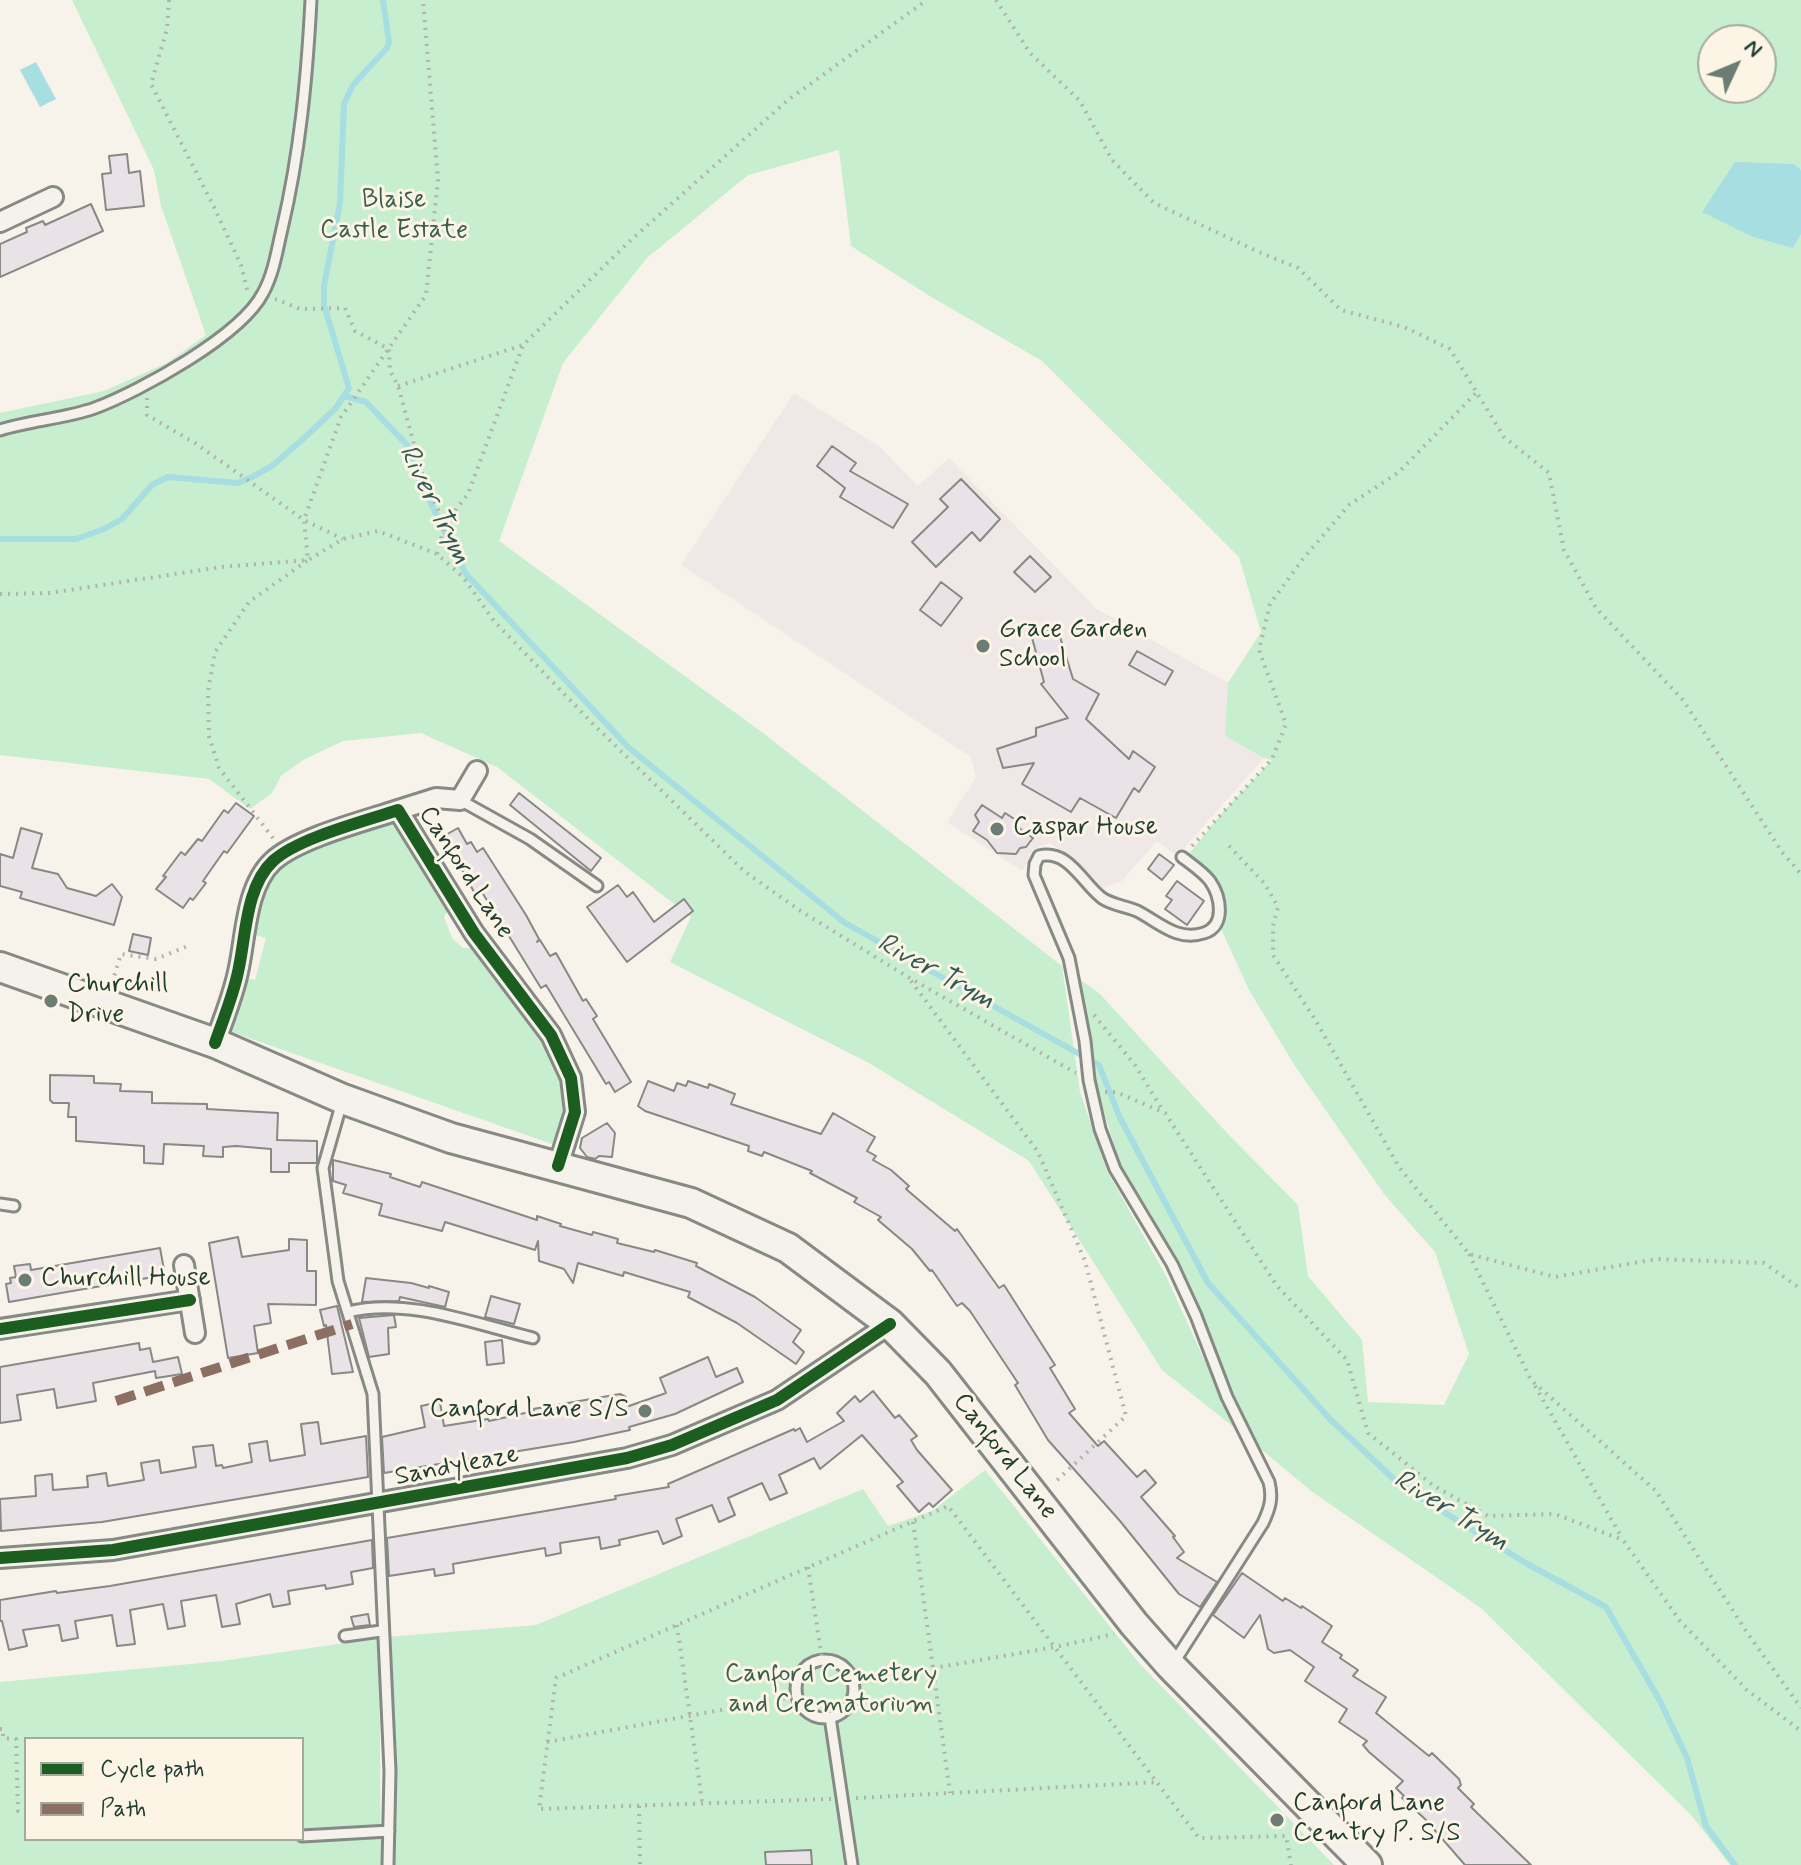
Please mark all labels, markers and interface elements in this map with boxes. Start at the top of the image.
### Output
north arrow [1697,24,1777,104]
text: N [1738,34,1768,64]
park label: Blaise Castle Estate [320,186,468,248]
water label: River Trym [390,440,476,570]
place label: Grace Garden School [999,615,1147,676]
marker: Grace Garden School [974,637,992,655]
street label: Canford Lane [411,801,519,945]
place label: Caspar House [1013,813,1158,845]
marker: Caspar House [988,820,1006,838]
water label: River Trym [870,927,1000,1019]
place label: Churchill Drive [67,970,168,1032]
marker: Churchill Drive [42,992,60,1010]
place label: Churchill House [41,1264,211,1296]
marker: Churchill House [16,1271,34,1289]
street label: Canford Lane [945,1387,1063,1527]
place label: Canford Lane S/S [430,1395,629,1427]
marker: Canford Lane S/S [636,1402,654,1420]
street label: Sandyleaze [392,1440,522,1494]
water label: River Trym [1386,1464,1514,1560]
park label: Canford Cemetery and Crematorium [725,1660,937,1722]
legend [24,1737,304,1841]
text: Cycle path [100,1754,205,1785]
place label: Canford Lane Cemtry P. S/S [1293,1789,1461,1850]
text: Path [100,1794,146,1825]
marker: Canford Lane Cemtry P. S/S [1268,1811,1286,1829]

